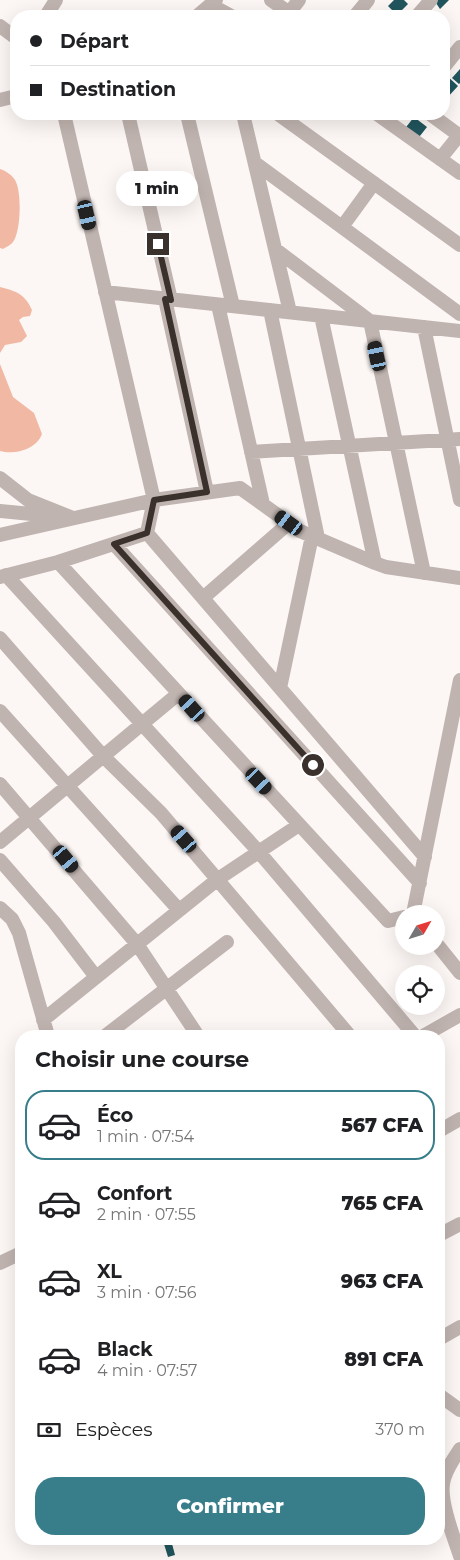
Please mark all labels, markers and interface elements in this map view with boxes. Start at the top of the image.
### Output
text: Départ [60,30,129,53]
text: Destination [60,78,176,101]
callout: 1 min [117,172,199,206]
text: 1 min [135,179,179,198]
car [76,199,97,231]
route end [147,233,169,255]
car [366,340,387,372]
car [272,508,305,538]
car [176,692,207,724]
route start [302,754,324,776]
car [243,765,274,797]
car [168,823,199,855]
car [50,843,81,875]
north arrow [395,905,445,955]
map controls [395,905,445,1015]
button: locate [395,965,445,1015]
text: Choisir une course [35,1046,249,1073]
icon: car [37,1103,82,1148]
text: Éco [97,1104,133,1127]
text: 567 CFA [341,1114,423,1137]
text: 1 min · 07:54 [97,1127,194,1146]
icon: car [37,1181,82,1226]
text: Confort [97,1182,172,1205]
text: 765 CFA [341,1192,423,1215]
text: 2 min · 07:55 [97,1205,196,1224]
icon: car [37,1259,82,1304]
text: XL [97,1260,122,1283]
text: 963 CFA [341,1270,423,1293]
text: 3 min · 07:56 [97,1283,197,1302]
icon: car [37,1337,82,1382]
text: Black [97,1338,153,1361]
text: 891 CFA [344,1348,423,1371]
text: 4 min · 07:57 [97,1361,198,1380]
icon: cash [35,1416,63,1444]
text: Espèces [75,1418,152,1441]
text: 370 m [375,1420,425,1439]
button: Confirmer [35,1477,425,1535]

